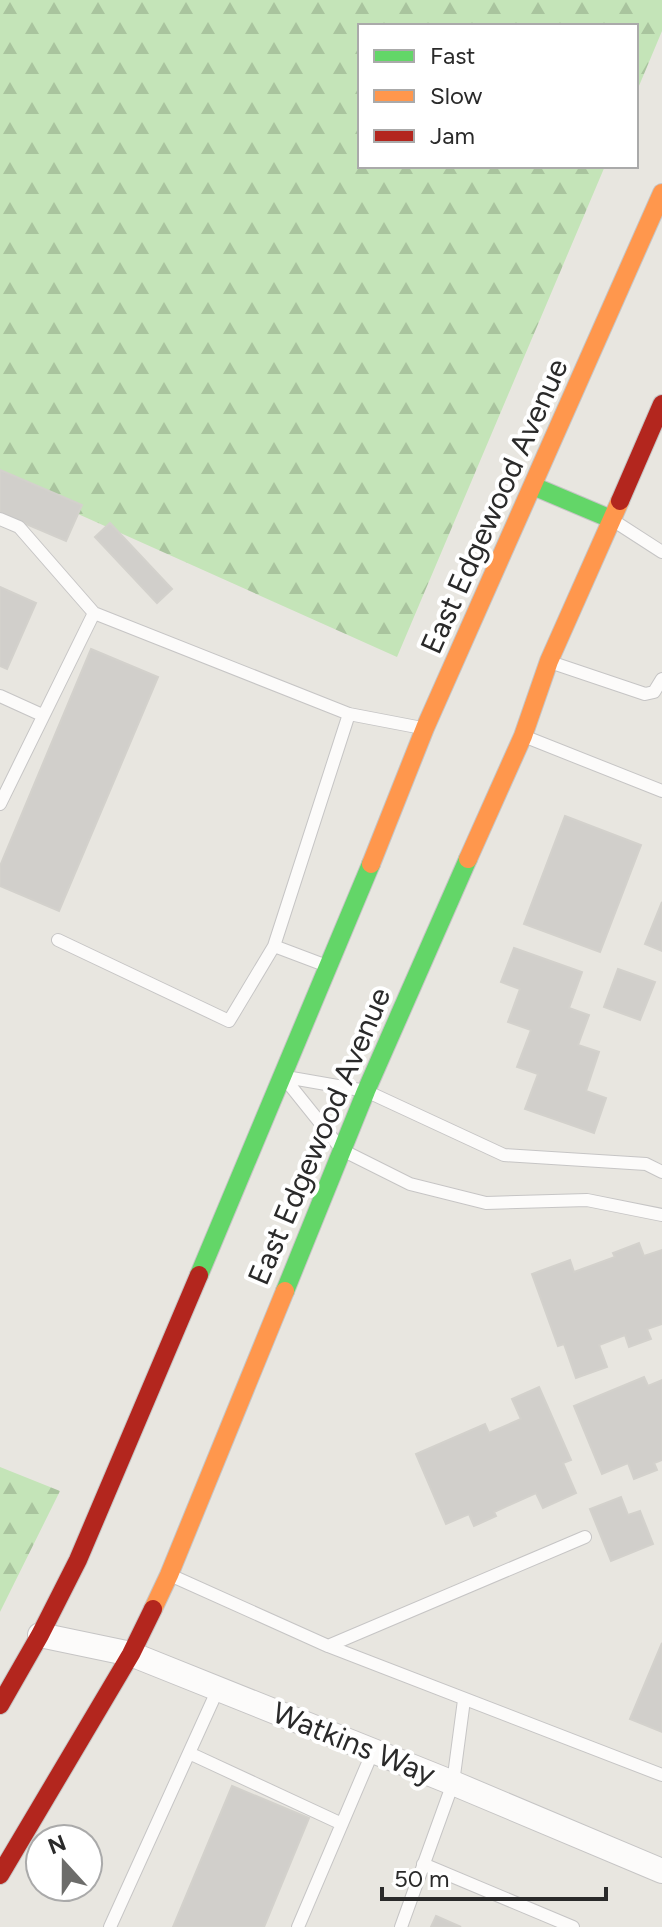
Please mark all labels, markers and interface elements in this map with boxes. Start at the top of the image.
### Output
legend [358,24,638,168]
text: Fast [430,41,475,70]
text: Slow [430,81,483,110]
text: Jam [430,121,475,150]
street label: East Edgewood Avenue [412,353,576,659]
street label: East Edgewood Avenue [240,982,398,1290]
street label: Watkins Way [267,1694,441,1793]
north arrow [24,1823,104,1903]
text: N [44,1829,70,1860]
scale bar [382,1851,606,1901]
text: 50 m [394,1864,450,1893]

